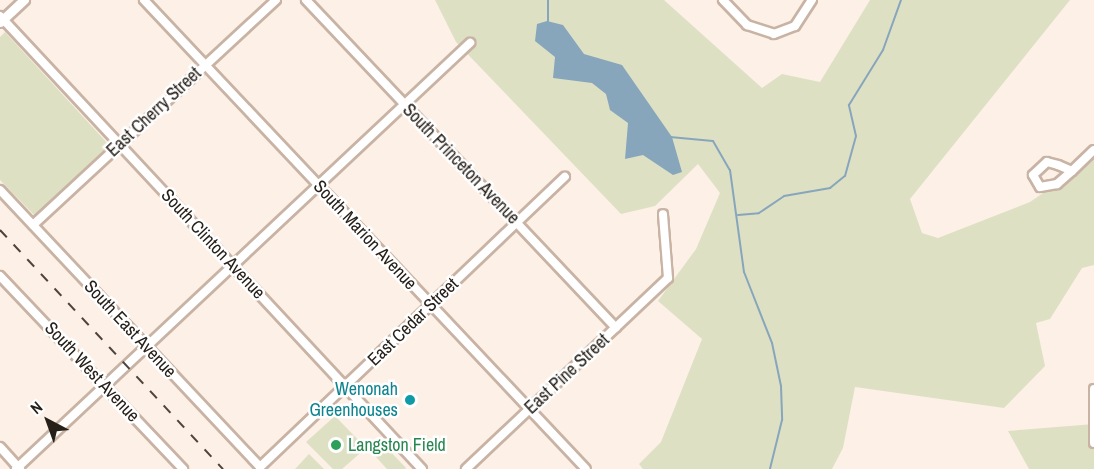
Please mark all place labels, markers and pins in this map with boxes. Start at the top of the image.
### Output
place label: Wenonah Greenhouses [309,379,398,422]
marker: Wenonah Greenhouses [403,393,417,407]
place label: Langston Field [348,434,446,456]
marker: Langston Field [329,438,343,452]

